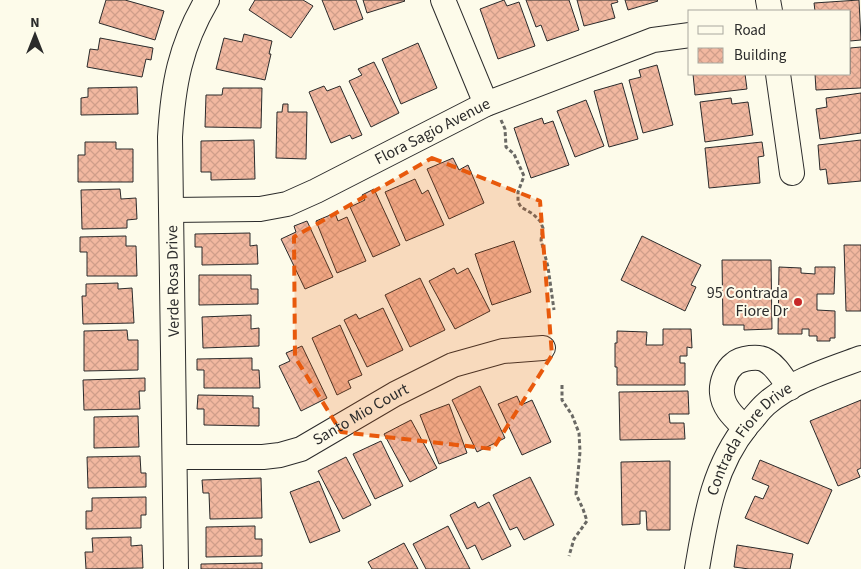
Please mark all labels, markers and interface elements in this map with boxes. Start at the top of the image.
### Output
north arrow [10,10,60,60]
legend [688,10,851,75]
text: N [30,13,40,33]
text: Road [734,20,766,41]
text: Building [734,45,787,66]
street label: Flora Sagio Avenue [371,93,494,170]
street label: Verde Rosa Drive [161,225,185,337]
place label: 95 Contrada Fiore Dr [707,282,788,322]
marker: 95 Contrada Fiore Dr [792,296,804,308]
street label: Contrada Fiore Drive [701,377,796,498]
street label: Santo Mio Court [309,378,413,451]

